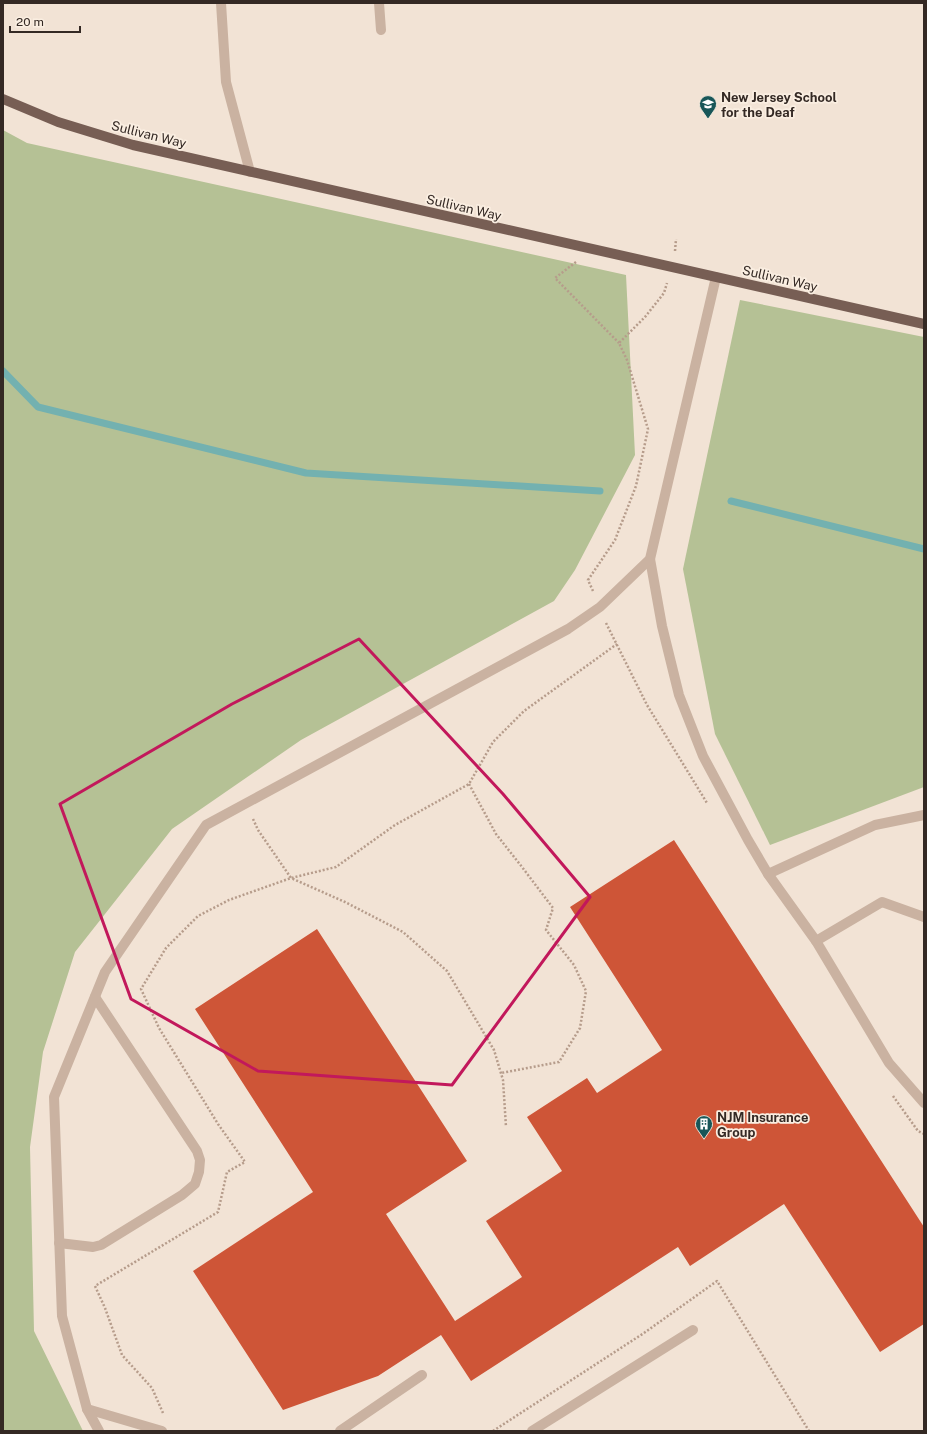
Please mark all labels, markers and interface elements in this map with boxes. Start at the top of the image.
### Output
scale bar [10,8,80,34]
text: 20 m [16,15,44,29]
place label: New Jersey School for the Deaf [721,90,837,120]
school or university icon: New Jersey School for the Deaf [698,94,718,119]
street label: Sullivan Way [110,118,188,151]
street label: Sullivan Way [425,192,503,223]
street label: Sullivan Way [741,263,819,294]
place label: NJM Insurance Group [717,1110,808,1140]
building icon: NJM Insurance Group [694,1114,714,1139]

